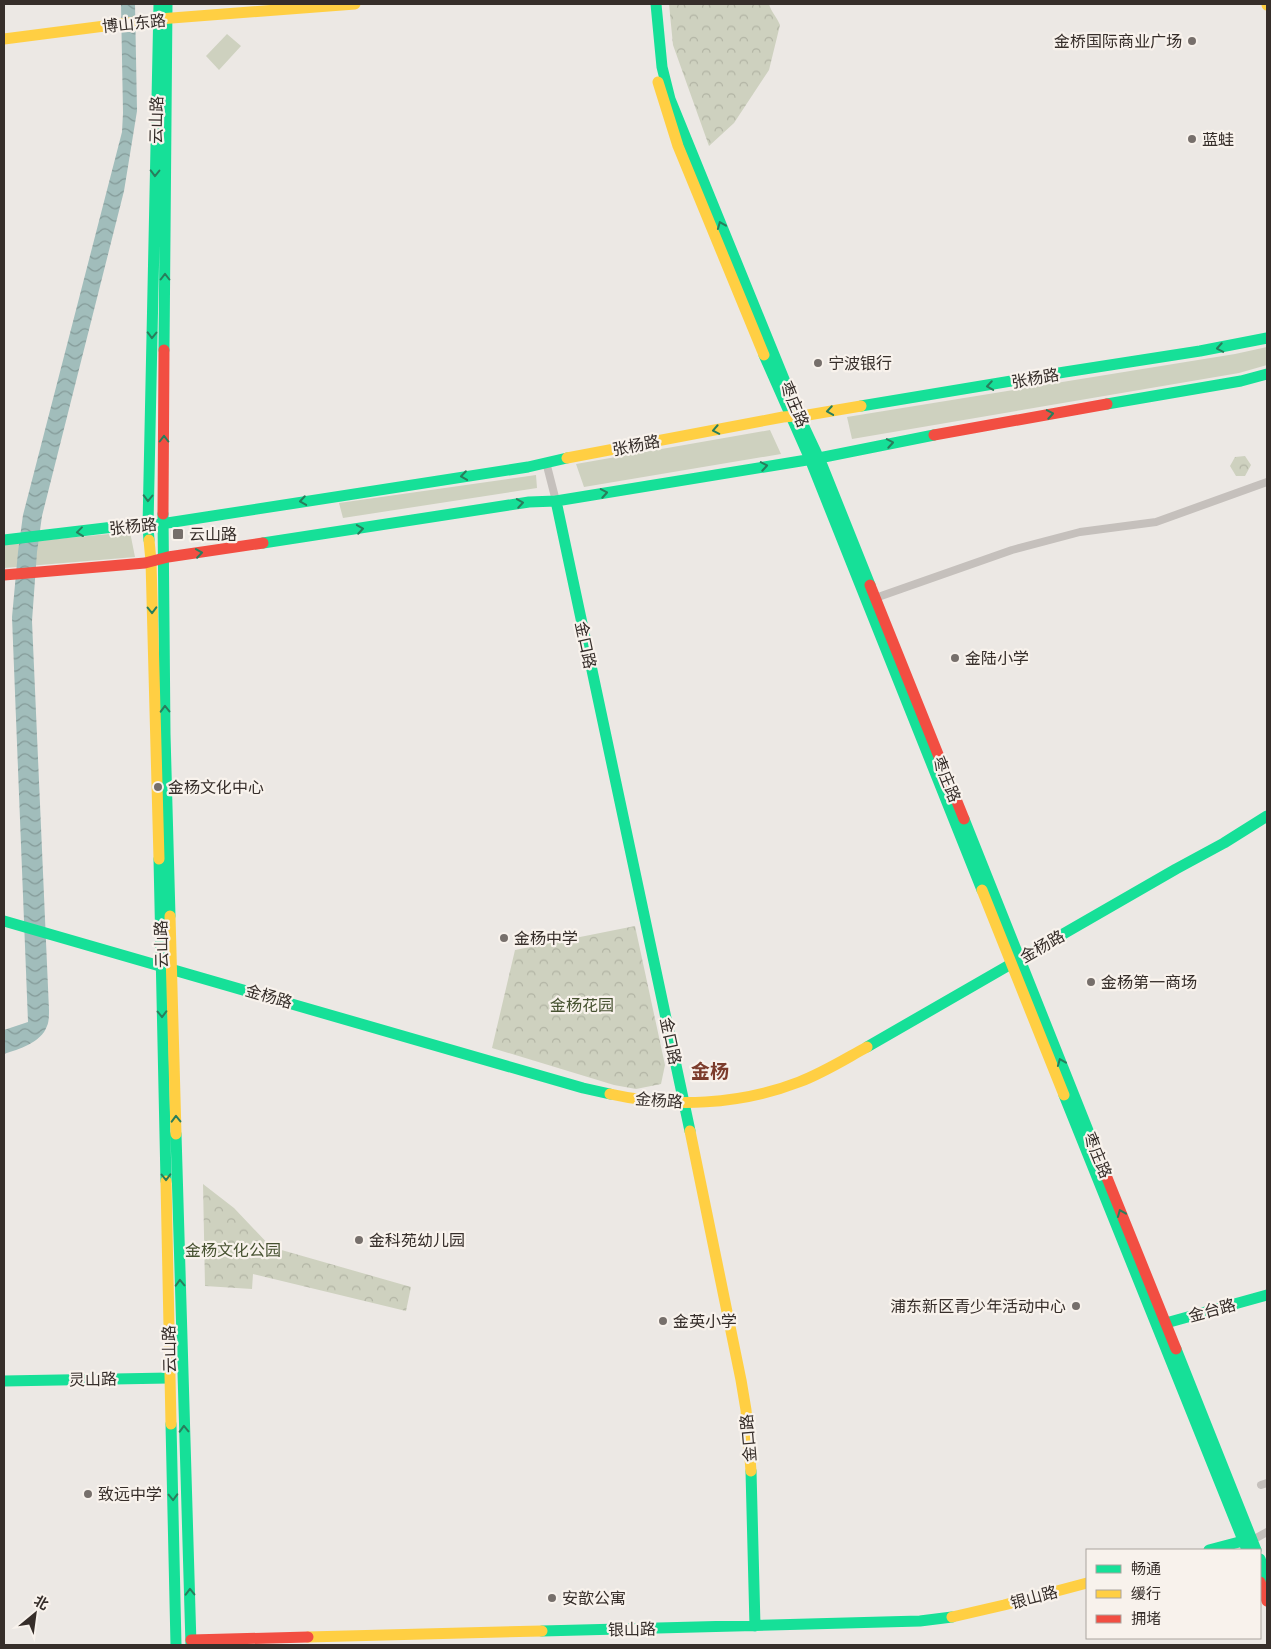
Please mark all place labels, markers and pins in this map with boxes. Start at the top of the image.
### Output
place label: 金桥国际商业广场 [1054,30,1182,52]
marker: 金桥国际商业广场 [1186,35,1198,47]
place label: 蓝蛙 [1202,128,1234,150]
marker: 蓝蛙 [1186,133,1198,145]
place label: 宁波银行 [828,352,892,374]
marker: 宁波银行 [812,357,824,369]
place label: 云山路 [189,523,237,545]
marker: 云山路 [171,527,185,541]
place label: 金陆小学 [965,647,1029,669]
marker: 金陆小学 [949,652,961,664]
place label: 金杨文化中心 [168,776,264,798]
marker: 金杨文化中心 [152,781,164,793]
place label: 金杨中学 [514,927,578,949]
marker: 金杨中学 [498,932,510,944]
place label: 金杨第一商场 [1101,971,1197,993]
marker: 金杨第一商场 [1085,976,1097,988]
place label: 金科苑幼儿园 [369,1229,465,1251]
marker: 金科苑幼儿园 [353,1234,365,1246]
place label: 浦东新区青少年活动中心 [890,1295,1066,1317]
marker: 浦东新区青少年活动中心 [1070,1300,1082,1312]
place label: 金英小学 [673,1310,737,1332]
marker: 金英小学 [657,1315,669,1327]
place label: 致远中学 [98,1483,162,1505]
marker: 致远中学 [82,1488,94,1500]
place label: 安歆公寓 [562,1587,626,1609]
marker: 安歆公寓 [546,1592,558,1604]

